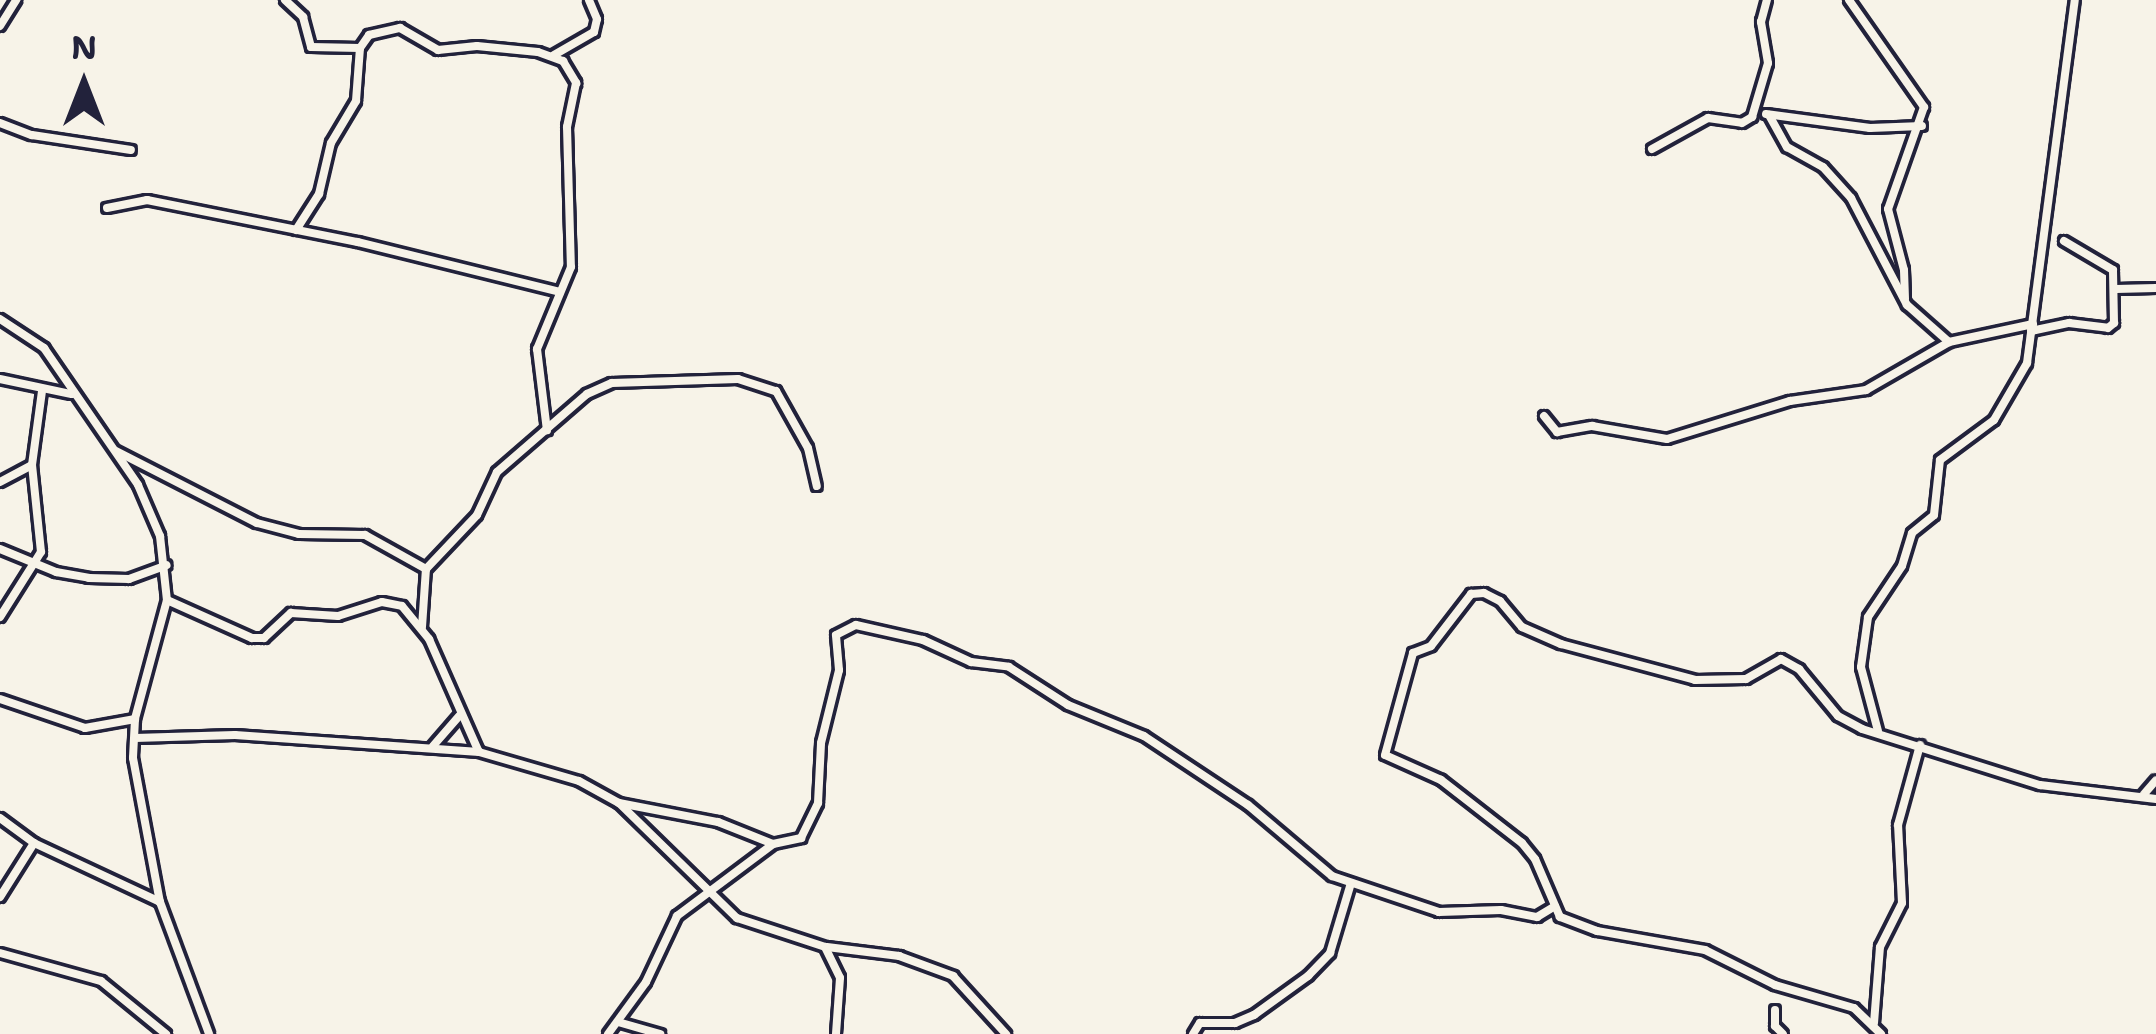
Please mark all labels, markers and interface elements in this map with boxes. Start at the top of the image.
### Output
north arrow [24,24,144,144]
text: N [71,25,97,70]

